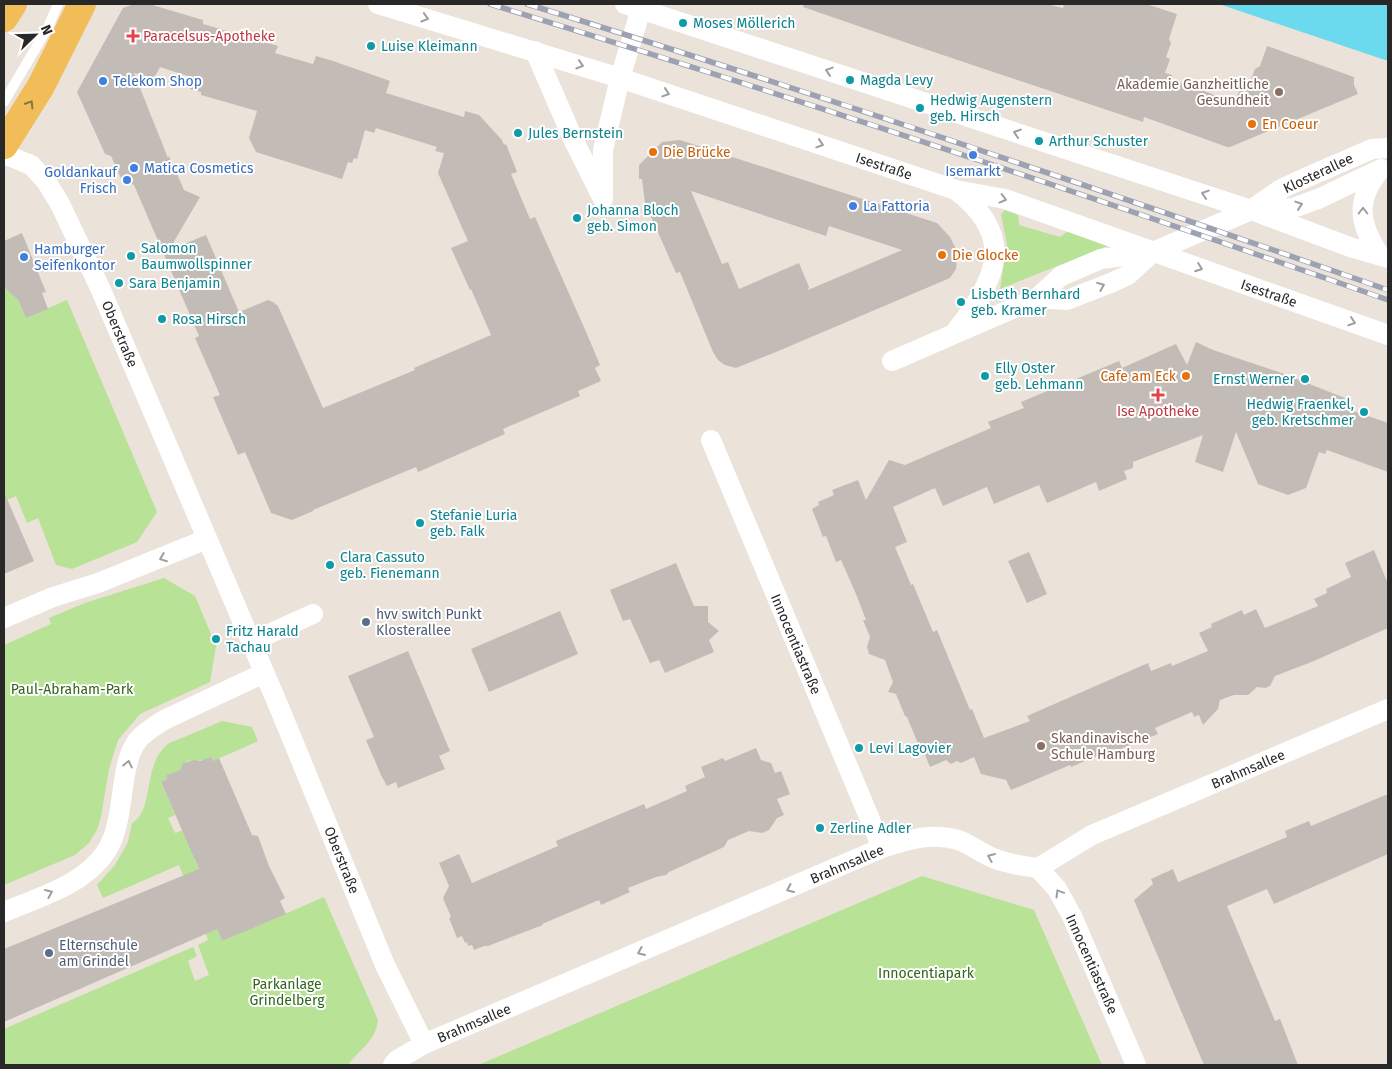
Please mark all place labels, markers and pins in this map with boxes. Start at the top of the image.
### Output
place label: Moses Möllerich [693,15,796,32]
marker: Moses Möllerich [677,17,689,29]
place label: Paracelsus-Apotheke [143,28,275,45]
marker: Paracelsus-Apotheke [127,30,139,42]
place label: Luise Kleimann [381,38,478,55]
marker: Luise Kleimann [365,40,377,52]
place label: Magda Levy [860,72,933,89]
place label: Telekom Shop [113,73,202,90]
marker: Magda Levy [844,74,856,86]
marker: Telekom Shop [97,75,109,87]
place label: Akademie Ganzheitliche Gesundheit [1117,76,1270,109]
marker: Akademie Ganzheitliche Gesundheit [1273,86,1285,98]
place label: Hedwig Augenstern geb. Hirsch [930,92,1052,125]
marker: Hedwig Augenstern geb. Hirsch [914,102,926,114]
place label: En Coeur [1262,116,1319,133]
marker: En Coeur [1246,118,1258,130]
place label: Jules Bernstein [528,125,623,142]
marker: Jules Bernstein [512,127,524,139]
place label: Arthur Schuster [1049,133,1149,150]
marker: Arthur Schuster [1033,135,1045,147]
place label: Die Brücke [663,144,731,161]
marker: Die Brücke [647,146,659,158]
marker: Isemarkt [967,149,979,161]
place label: Matica Cosmetics [144,160,254,177]
marker: Matica Cosmetics [128,162,140,174]
place label: Isemarkt [945,163,1002,180]
place label: Goldankauf Frisch [44,164,118,197]
marker: Goldankauf Frisch [121,174,133,186]
place label: La Fattoria [863,198,930,215]
marker: La Fattoria [847,200,859,212]
place label: Johanna Bloch geb. Simon [587,202,679,235]
marker: Johanna Bloch geb. Simon [571,212,583,224]
place label: Salomon Baumwollspinner [141,240,253,273]
place label: Hamburger Seifenkontor [34,241,116,274]
place label: Die Glocke [952,247,1019,264]
marker: Die Glocke [936,249,948,261]
marker: Salomon Baumwollspinner [125,250,137,262]
marker: Hamburger Seifenkontor [18,251,30,263]
place label: Sara Benjamin [129,275,221,292]
marker: Sara Benjamin [113,277,125,289]
place label: Lisbeth Bernhard geb. Kramer [971,286,1080,319]
marker: Lisbeth Bernhard geb. Kramer [955,296,967,308]
place label: Rosa Hirsch [172,311,246,328]
marker: Rosa Hirsch [156,313,168,325]
place label: Elly Oster geb. Lehmann [995,360,1083,393]
place label: Cafe am Eck [1100,368,1177,385]
marker: Elly Oster geb. Lehmann [979,370,991,382]
marker: Cafe am Eck [1180,370,1192,382]
place label: Ernst Werner [1213,371,1296,388]
marker: Ernst Werner [1299,373,1311,385]
marker: Ise Apotheke [1152,389,1164,401]
place label: Hedwig Fraenkel, geb. Kretschmer [1247,396,1355,429]
place label: Ise Apotheke [1117,403,1199,420]
marker: Hedwig Fraenkel, geb. Kretschmer [1358,406,1370,418]
place label: Stefanie Luria geb. Falk [430,507,517,540]
marker: Stefanie Luria geb. Falk [414,517,426,529]
place label: Clara Cassuto geb. Fienemann [340,549,440,582]
marker: Clara Cassuto geb. Fienemann [324,559,336,571]
place label: hvv switch Punkt Klosterallee [376,606,483,639]
marker: hvv switch Punkt Klosterallee [360,616,372,628]
place label: Fritz Harald Tachau [226,623,299,656]
marker: Fritz Harald Tachau [210,633,222,645]
place label: Skandinavische Schule Hamburg [1051,730,1156,763]
place label: Levi Lagovier [869,740,952,757]
marker: Skandinavische Schule Hamburg [1035,740,1047,752]
marker: Levi Lagovier [853,742,865,754]
place label: Zerline Adler [830,820,912,837]
marker: Zerline Adler [814,822,826,834]
place label: Elternschule am Grindel [59,937,138,970]
marker: Elternschule am Grindel [43,947,55,959]

